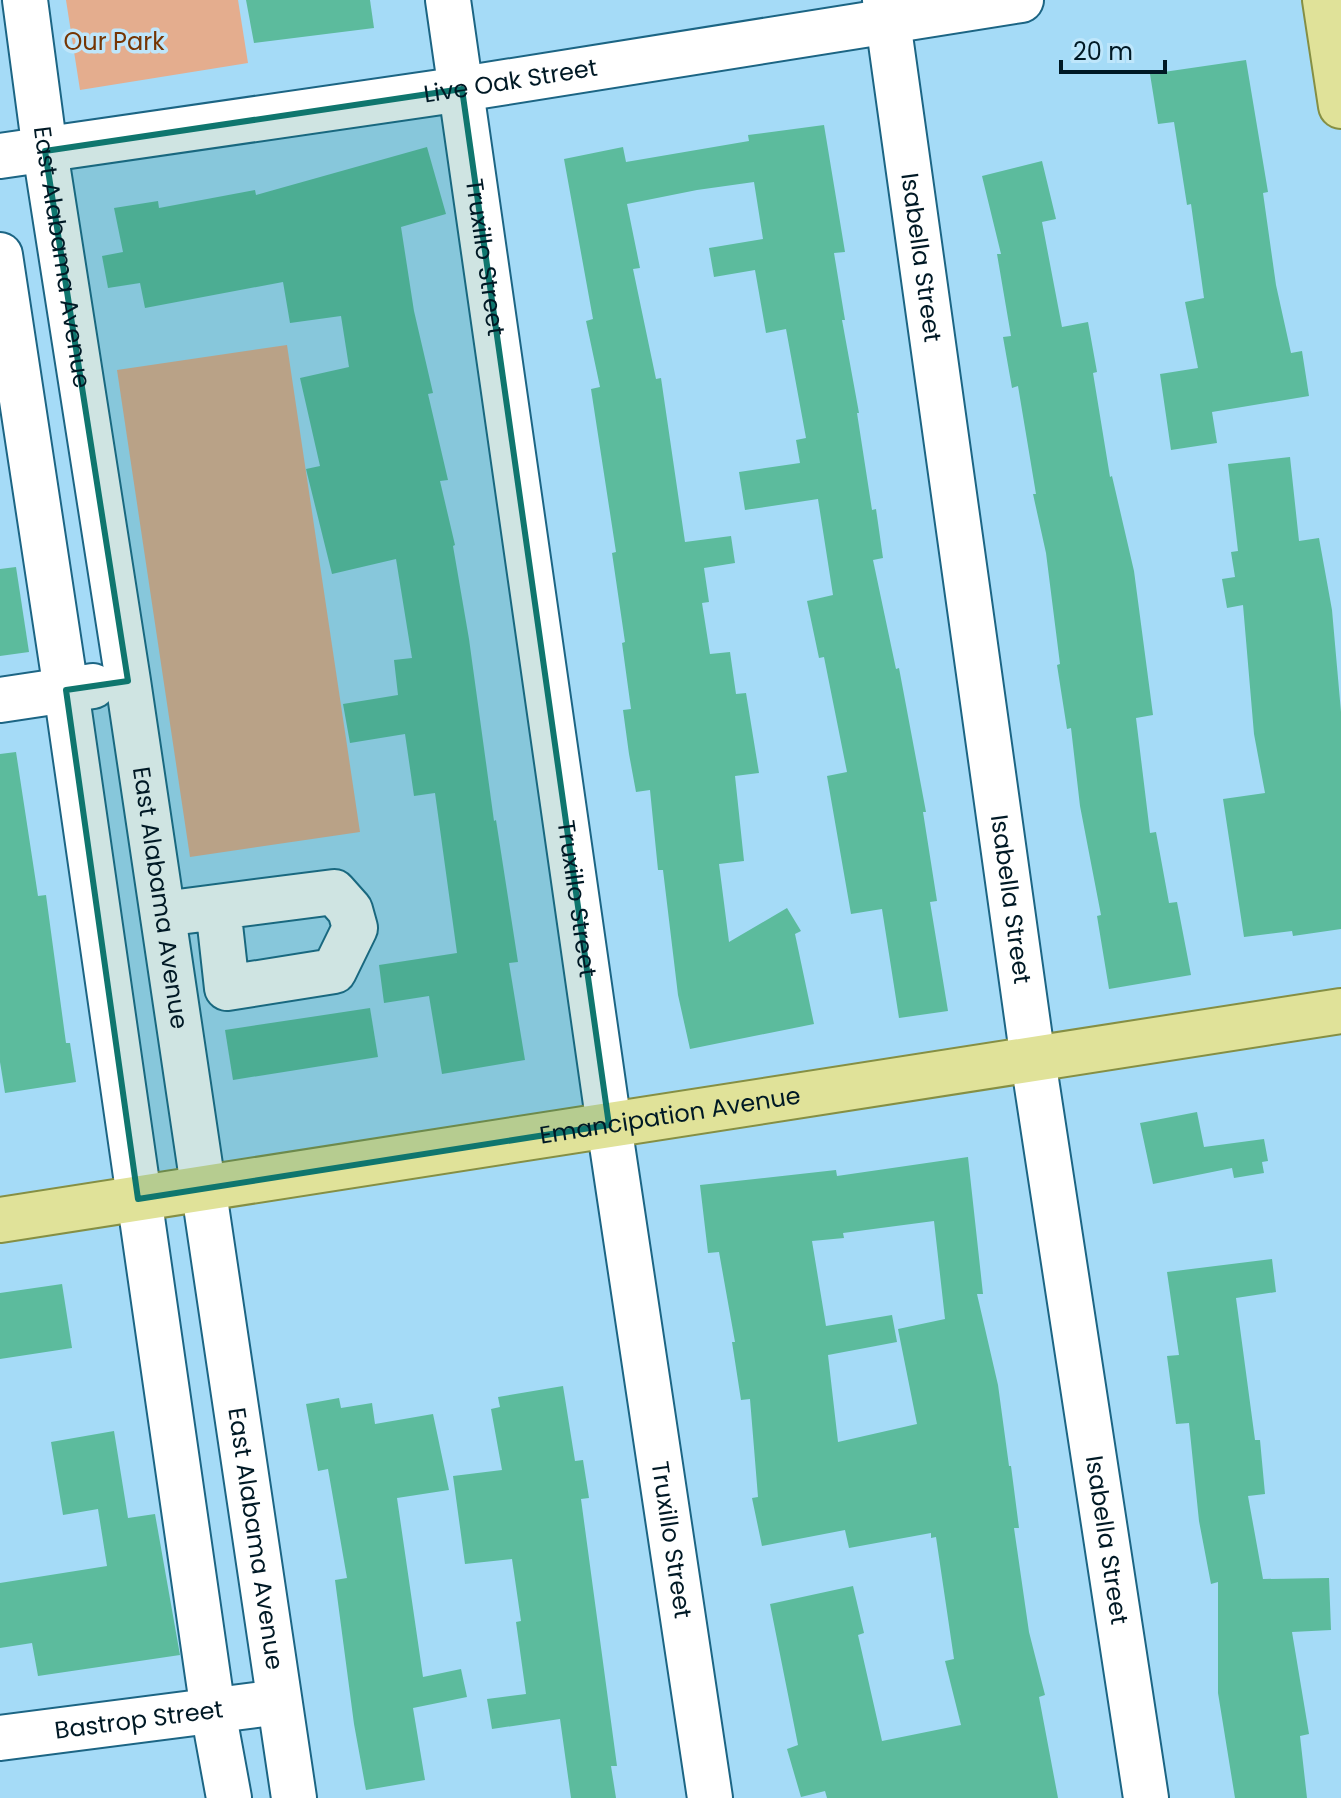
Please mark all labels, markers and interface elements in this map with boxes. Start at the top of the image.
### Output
scale bar [1061,24,1165,74]
park label: Our Park [63,25,165,58]
text: 20 m [1073,35,1133,68]
street label: Live Oak Street [421,51,600,110]
street label: East Alabama Avenue [26,124,99,391]
street label: Isabella Street [893,171,950,344]
street label: Truxillo Street [458,176,513,338]
street label: East Alabama Avenue [125,764,196,1031]
street label: Isabella Street [983,812,1039,986]
street label: Truxillo Street [550,818,605,980]
street label: Emancipation Avenue [537,1078,803,1152]
street label: East Alabama Avenue [220,1405,292,1672]
street label: Isabella Street [1078,1453,1136,1627]
street label: Truxillo Street [644,1459,700,1621]
street label: Bastrop Street [53,1692,225,1747]

